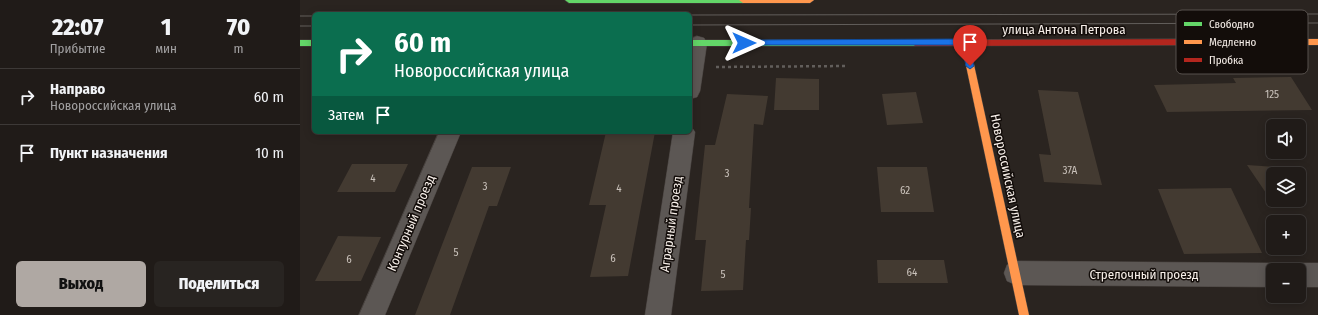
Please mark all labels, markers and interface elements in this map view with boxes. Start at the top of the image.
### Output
legend [1176,10,1308,74]
text: 22:07 [52,13,103,41]
text: 1 [161,13,171,41]
text: 70 [227,13,250,41]
text: Свободно [1209,18,1254,31]
position arrow [723,22,765,64]
street label: улица Антона Петрова [1002,22,1126,37]
pin [953,25,987,66]
text: 60 m [394,26,451,59]
icon: right [328,28,380,80]
icon: arrive [959,31,981,53]
text: Медленно [1209,36,1257,49]
text: Прибытие [50,41,106,56]
text: мин [155,41,177,56]
text: m [234,41,244,56]
text: Пробка [1209,54,1243,67]
text: Новороссийская улица [394,60,569,82]
text: Направо [50,80,105,98]
icon: right [16,86,38,108]
text: 60 m [254,88,284,106]
house number: 125 [1265,88,1279,101]
text: Новороссийская улица [50,98,177,113]
icon: arrive [372,104,394,126]
text: Затем [328,106,364,124]
street label: Новороссийская улица [988,113,1028,239]
map controls [1266,119,1306,303]
button: sound [1266,119,1306,159]
icon: arrive [16,142,38,164]
text: Пункт назначения [50,144,168,162]
text: 10 m [255,144,284,162]
house number: 37А [1063,164,1078,177]
house number: 3 [725,167,730,180]
button: layers [1266,167,1306,207]
house number: 4 [370,172,376,185]
street label: Контурный проезд [384,172,438,273]
street label: Аграрный проезд [657,175,685,273]
house number: 3 [483,180,488,193]
house number: 4 [616,182,622,195]
house number: 62 [900,184,910,197]
button: + [1266,215,1306,255]
house number: 5 [453,246,459,259]
house number: 6 [610,252,616,265]
house number: 6 [346,253,352,266]
button: Выход [16,261,146,307]
button: Поделиться [154,261,284,307]
button: − [1266,263,1306,303]
house number: 64 [907,266,918,279]
street label: Стрелочный проезд [1090,267,1199,282]
house number: 5 [720,268,726,281]

